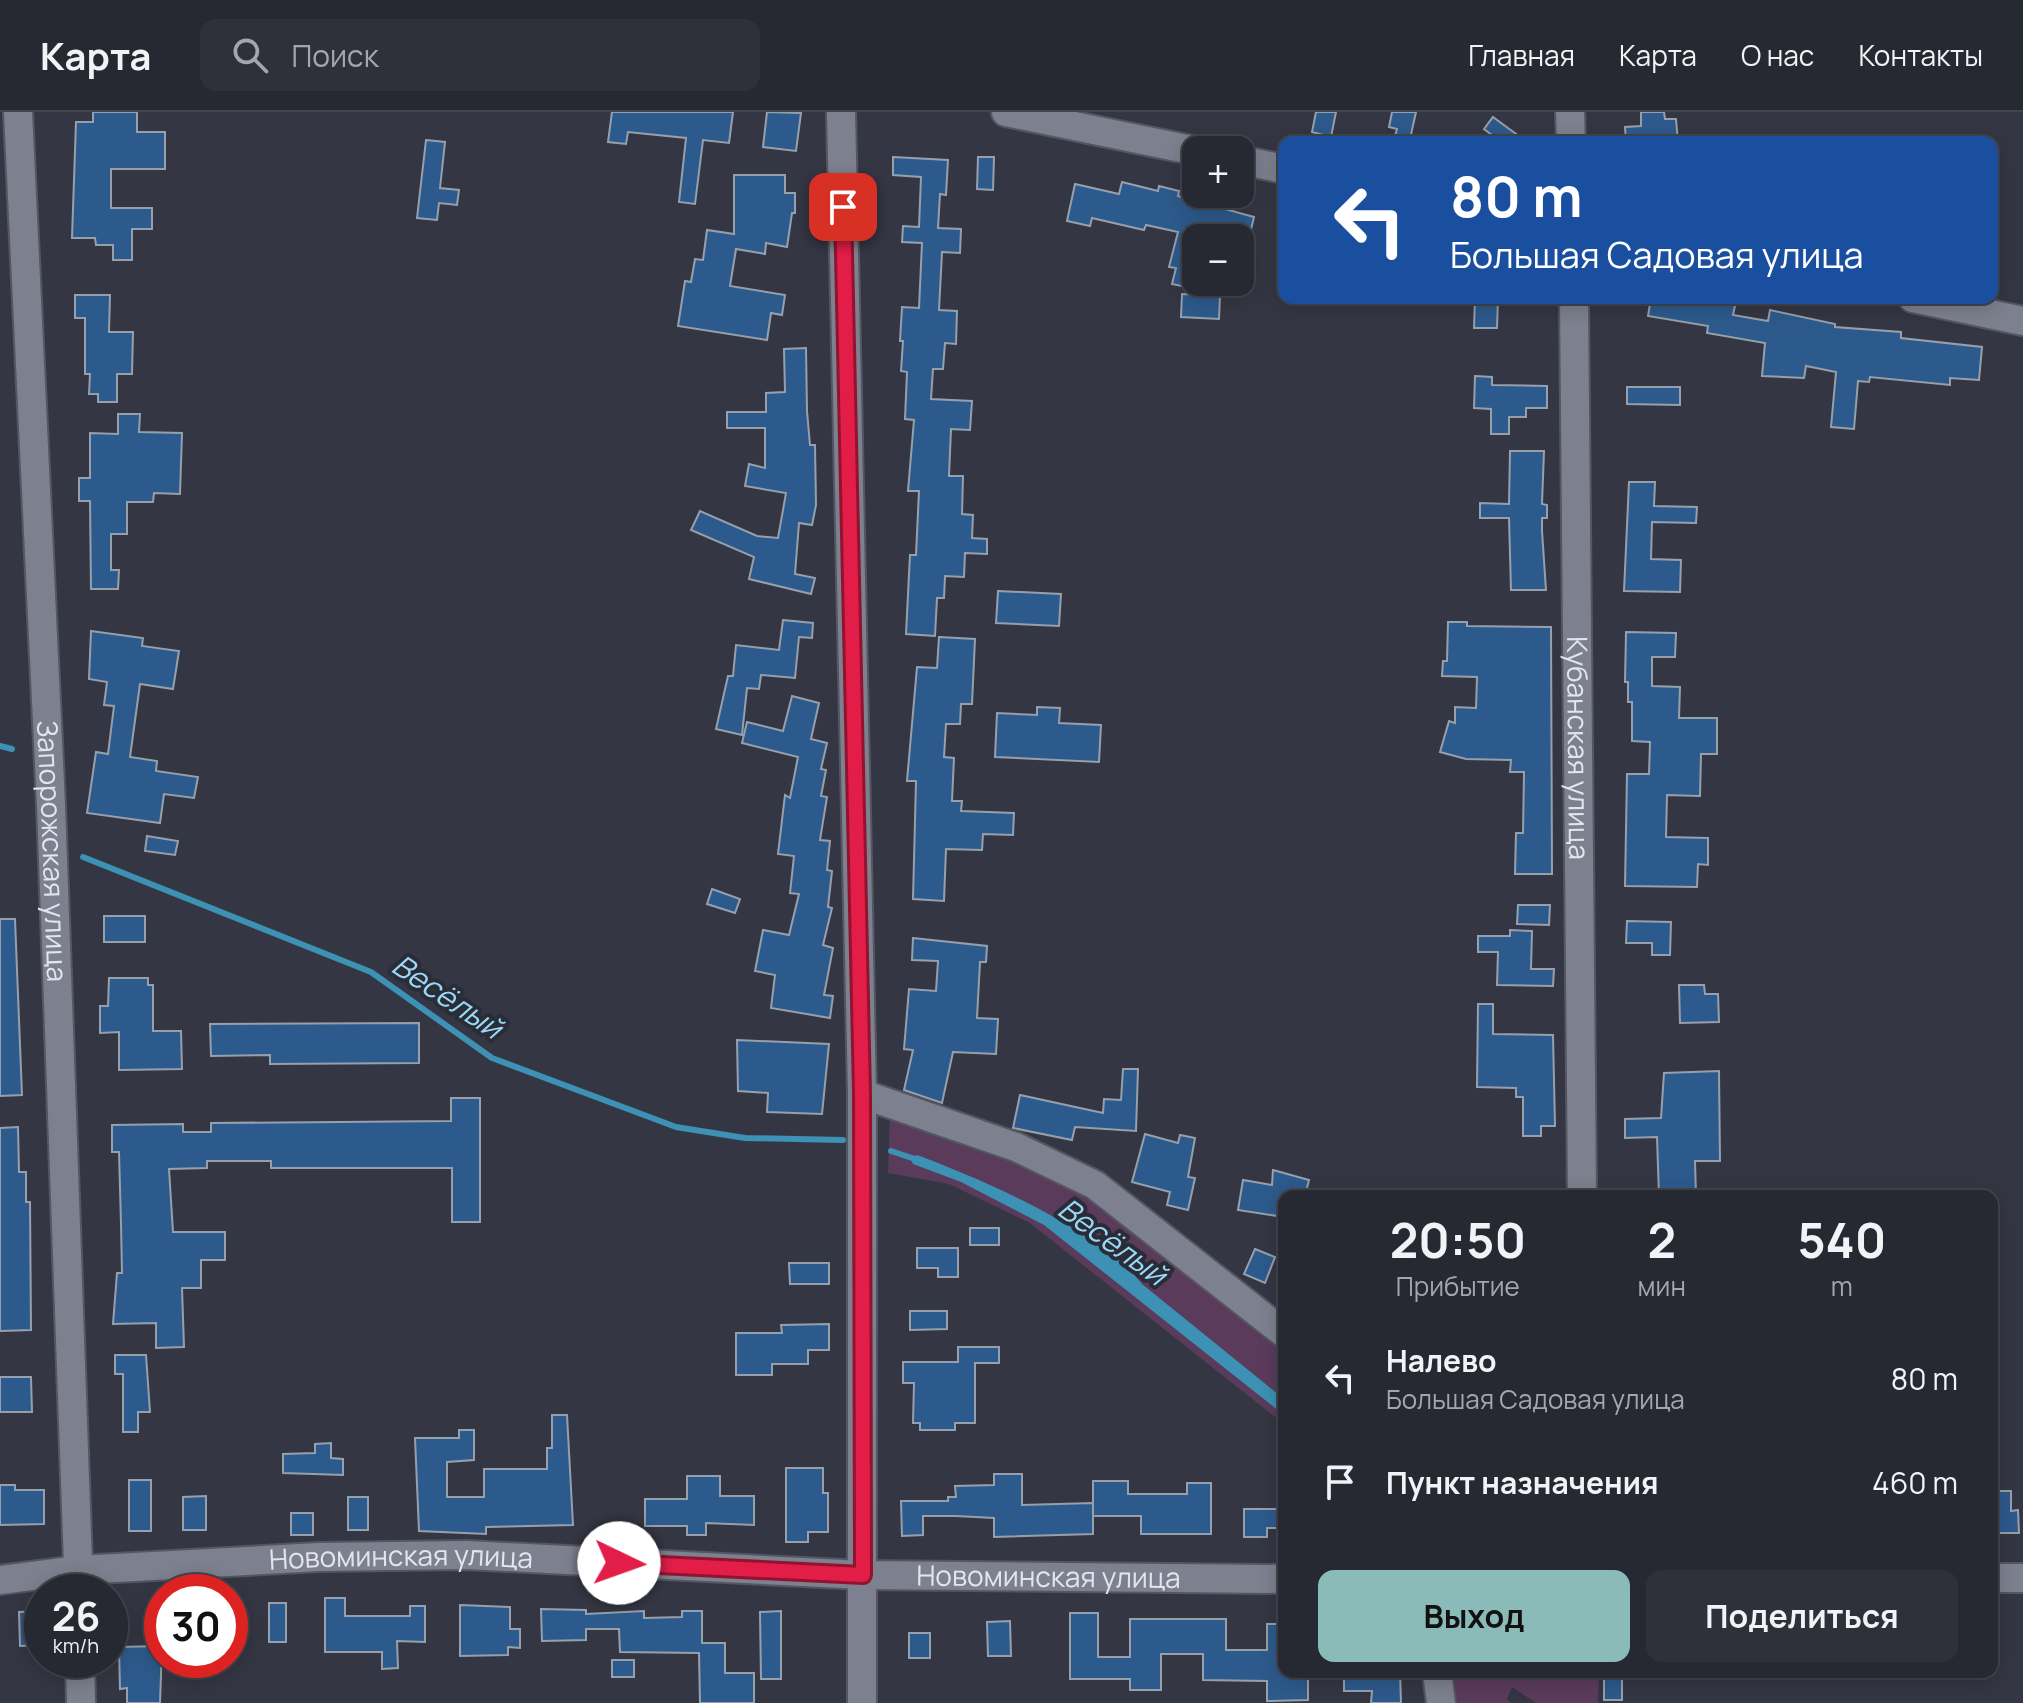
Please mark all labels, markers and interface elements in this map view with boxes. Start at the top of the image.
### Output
search box [200,19,760,91]
text: Карта [40,29,152,81]
icon: search [228,33,272,77]
text: Поиск [292,35,379,76]
text: Главная [1468,36,1575,74]
text: Карта [1619,36,1697,74]
text: О нас [1741,36,1814,74]
text: Контакты [1858,36,1983,74]
map controls [1182,136,1254,296]
button: + [1182,136,1254,208]
text: 80 m [1450,157,1583,234]
icon: left [1318,168,1422,272]
pin [809,173,877,241]
icon: arrive [821,185,865,229]
button: − [1182,224,1254,296]
text: Большая Садовая улица [1450,230,1864,279]
street label: Кубанская улица [1559,636,1599,860]
street label: Запорожская улица [29,719,77,983]
water label: Весёлый [385,944,513,1049]
water label: Весёлый [1050,1188,1178,1296]
text: 20:50 [1390,1207,1526,1272]
text: 2 [1647,1207,1676,1272]
text: 540 [1797,1207,1886,1272]
text: Прибытие [1396,1268,1520,1304]
text: мин [1638,1268,1686,1304]
text: m [1831,1268,1853,1304]
text: Налево [1386,1340,1496,1381]
icon: left [1318,1356,1362,1400]
text: 80 m [1891,1358,1958,1399]
text: Большая Садовая улица [1386,1381,1685,1417]
icon: arrive [1318,1460,1362,1504]
text: Пункт назначения [1386,1462,1659,1503]
text: 460 m [1872,1462,1958,1503]
position arrow [577,1521,661,1605]
street label: Новоминская улица [268,1535,534,1578]
street label: Новоминская улица [916,1556,1181,1596]
button: Выход [1318,1570,1630,1662]
button: Поделиться [1646,1570,1958,1662]
speed limit sign: 30 [144,1574,248,1678]
text: 26 [52,1588,100,1643]
text: km/h [53,1632,99,1659]

